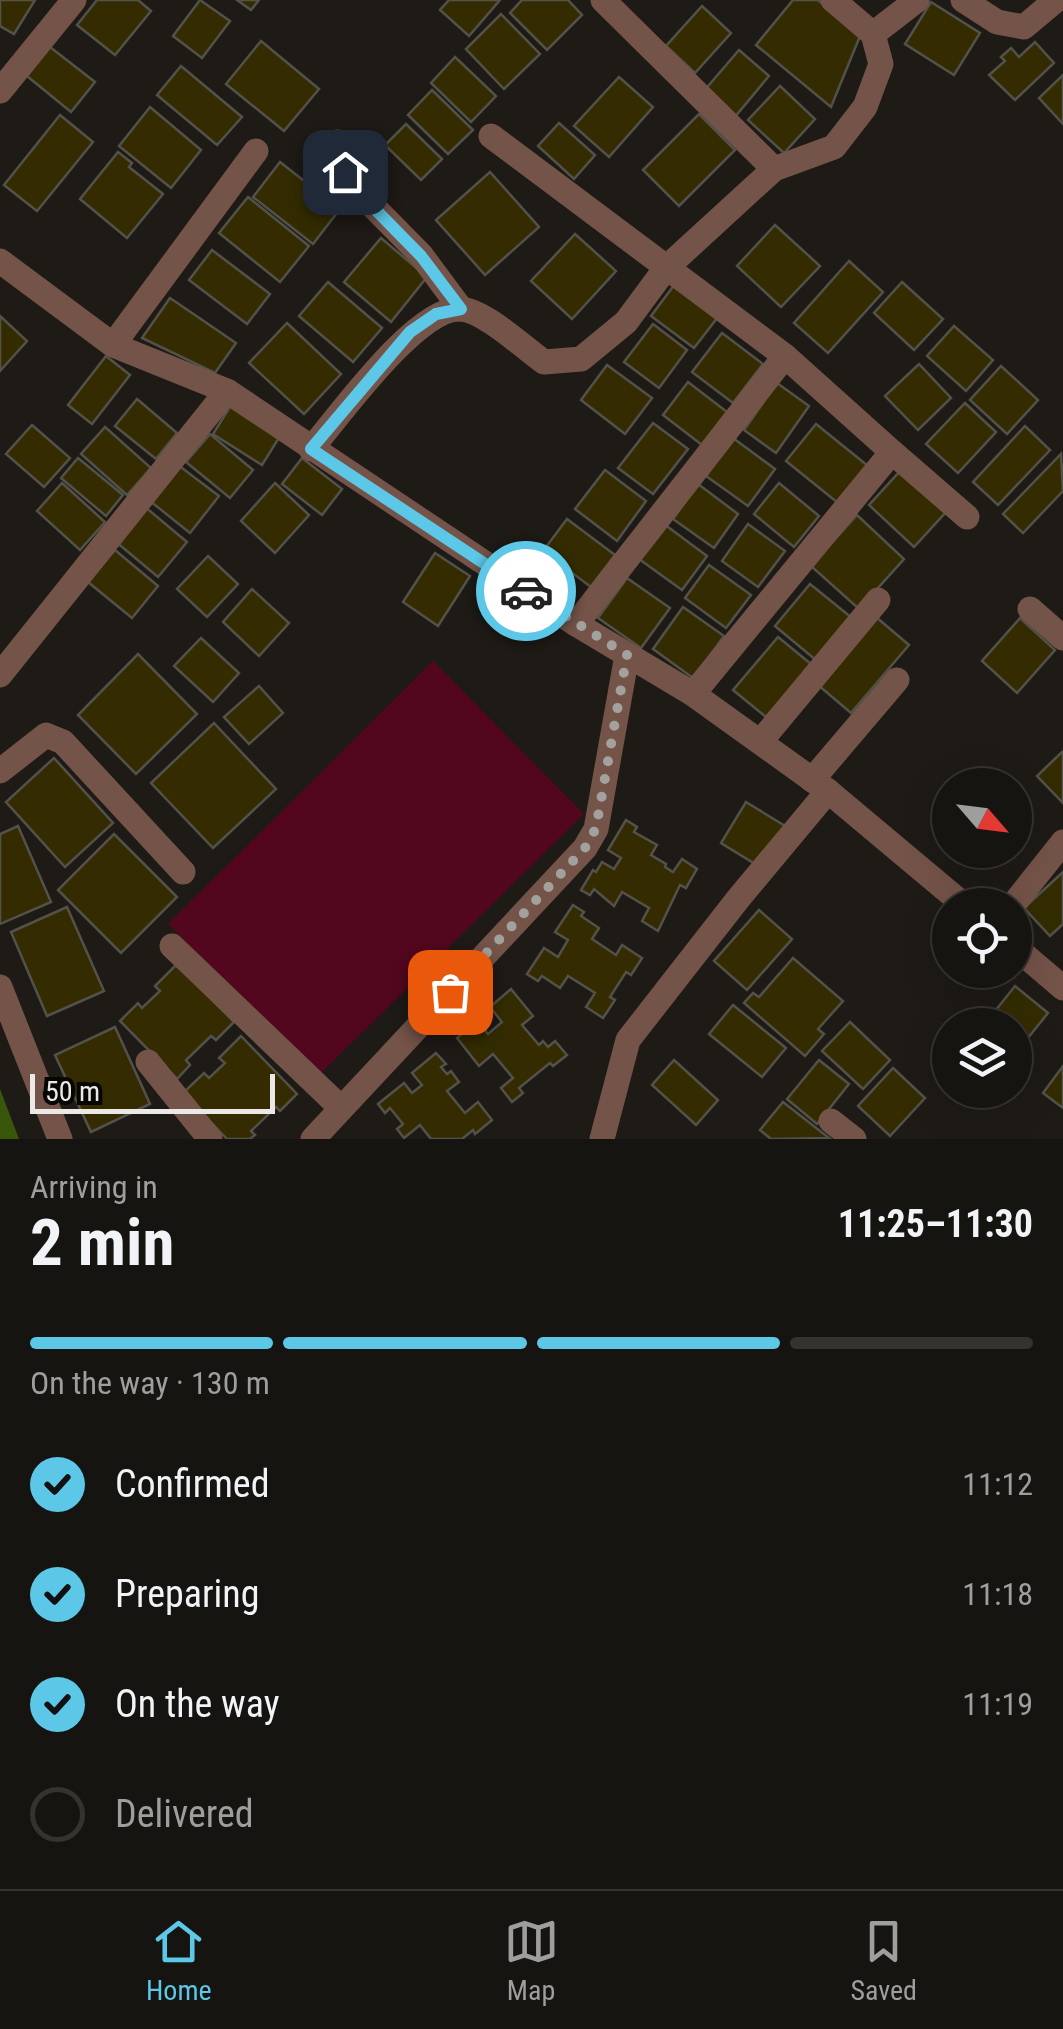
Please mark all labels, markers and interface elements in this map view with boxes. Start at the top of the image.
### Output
pin [303,130,388,215]
icon: home [318,145,373,200]
courier [476,541,576,641]
icon: car [499,564,554,619]
north arrow [932,768,1032,868]
map controls [932,768,1032,1108]
button: locate [932,888,1032,988]
pin [408,950,493,1035]
icon: bag [423,965,478,1020]
button: layers [932,1008,1032,1108]
scale bar [30,1069,275,1114]
text: 50 m [45,1075,100,1108]
text: Arriving in [30,1168,158,1206]
text: 11:25–11:30 [838,1202,1033,1246]
text: 2 min [30,1205,174,1281]
text: On the way · 130 m [30,1364,270,1402]
icon: check [30,1457,85,1512]
text: Confirmed [115,1462,270,1506]
text: 11:12 [962,1465,1033,1503]
icon: check [30,1567,85,1622]
text: Preparing [115,1572,260,1616]
text: 11:18 [962,1575,1033,1613]
icon: check [30,1677,85,1732]
text: On the way [115,1682,280,1726]
text: 11:19 [962,1685,1033,1723]
text: Delivered [115,1792,254,1836]
tab: Home [146,1914,212,2007]
tab: Map [504,1914,559,2007]
tab: Saved [850,1914,917,2007]

